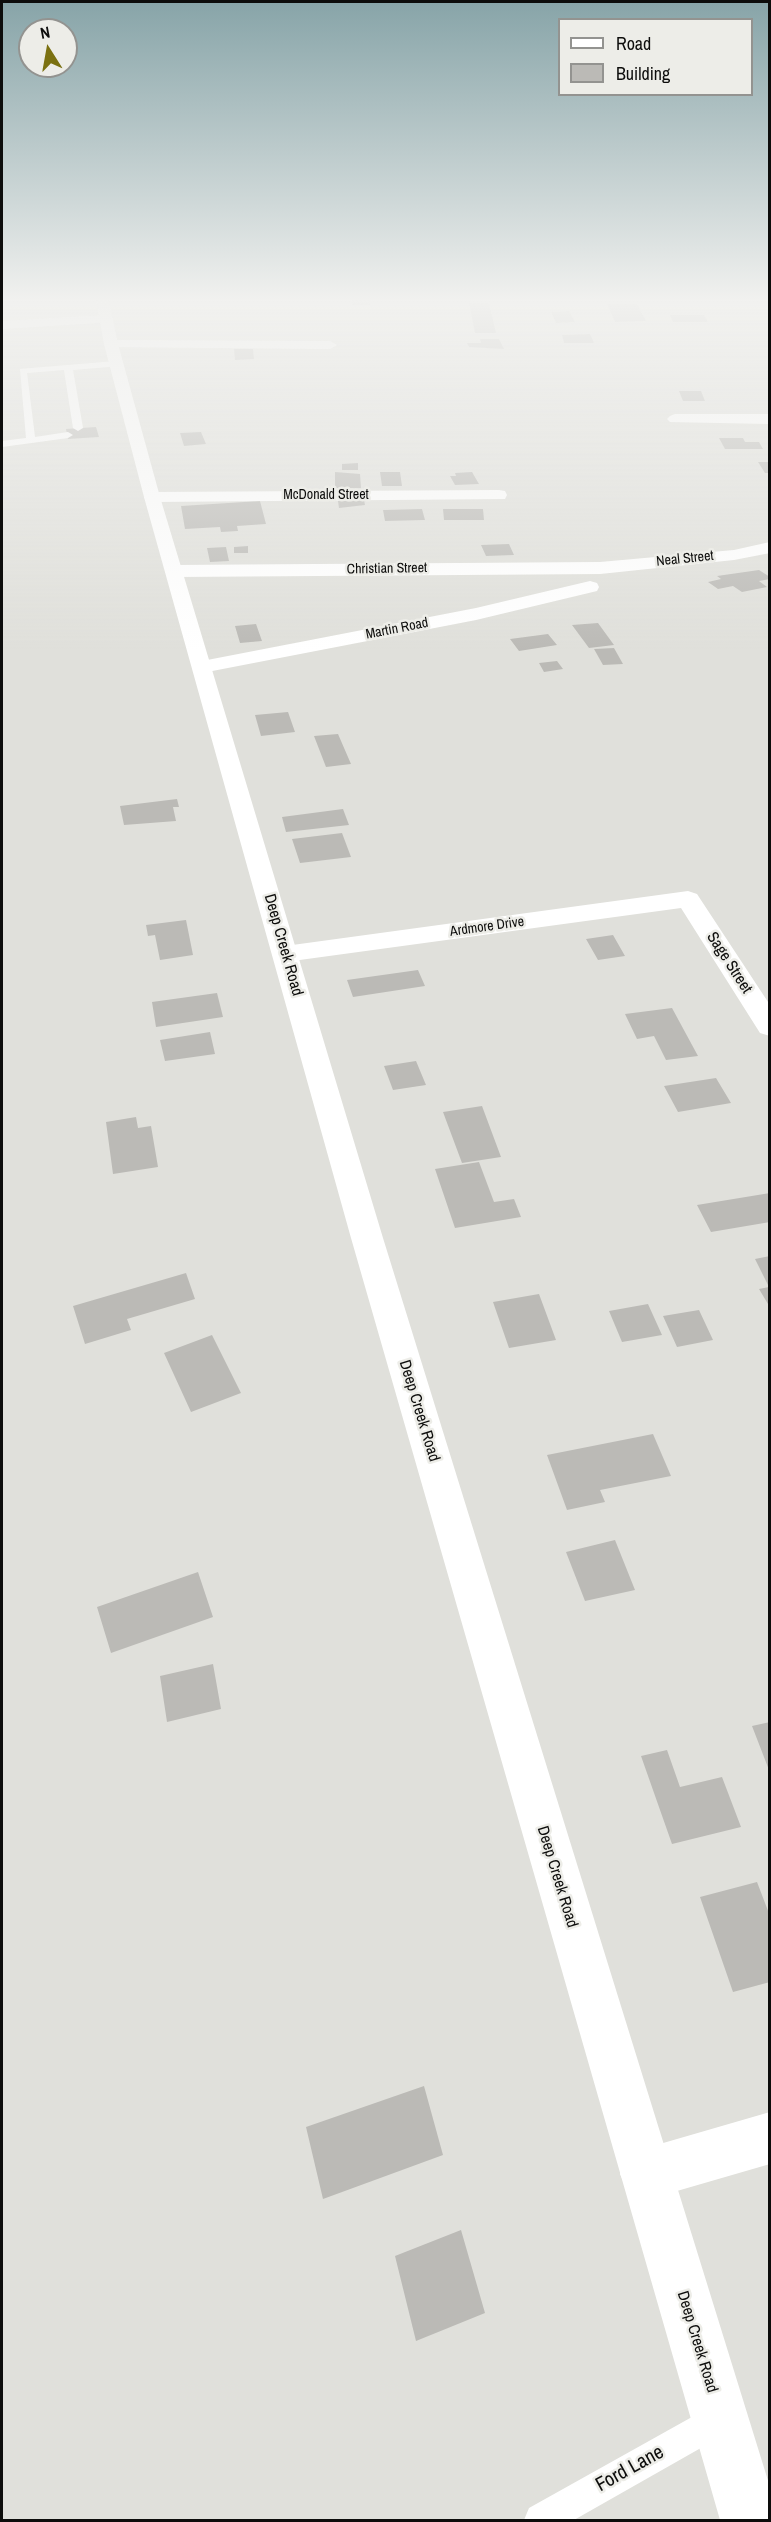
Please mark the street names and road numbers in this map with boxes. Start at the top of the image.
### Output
street label: McDonald Street [283,487,369,503]
street label: Neal Street [656,548,714,570]
street label: Christian Street [347,560,427,578]
street label: Martin Road [364,615,430,643]
street label: Deep Creek Road [259,892,307,998]
street label: Ardmore Drive [449,913,525,941]
street label: Sage Street [702,929,756,997]
street label: Deep Creek Road [394,1358,444,1464]
street label: Deep Creek Road [532,1824,582,1930]
street label: Deep Creek Road [672,2289,722,2395]
street label: Ford Lane [592,2441,668,2497]

